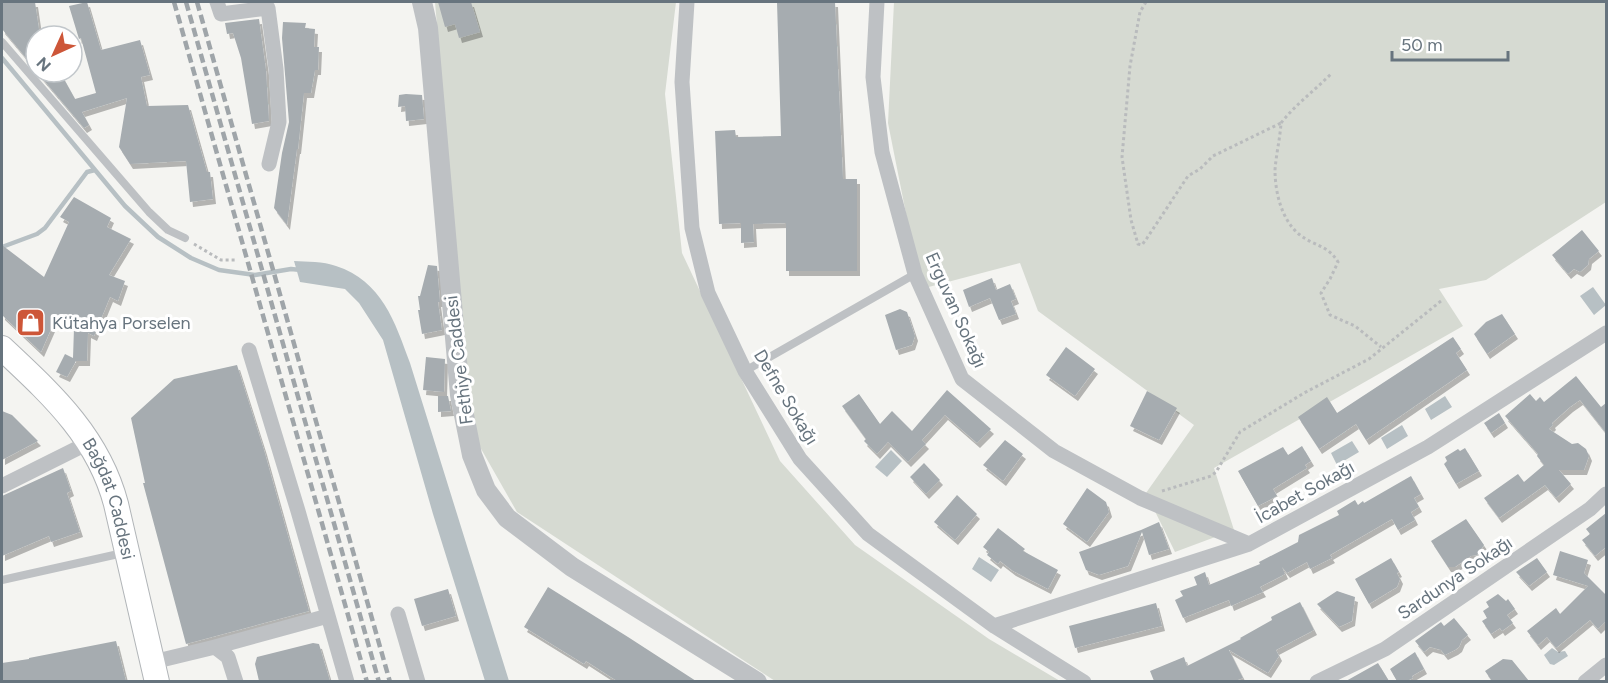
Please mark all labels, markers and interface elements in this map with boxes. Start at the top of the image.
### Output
north arrow [24,24,84,84]
scale bar [1392,24,1508,62]
text: 50 m [1401,34,1443,56]
text: N [33,53,55,75]
street label: Erguvan Sokağı [921,249,991,371]
street label: Fethiye Caddesi [440,294,478,426]
shop icon: Kütahya Porselen [15,307,47,339]
place label: Kütahya Porselen [52,312,191,334]
street label: Defne Sokağı [749,345,823,449]
street label: Bağdat Caddesi [78,434,139,562]
street label: İcabet Sokağı [1252,456,1358,528]
street label: Sardunya Sokağı [1393,532,1517,624]

